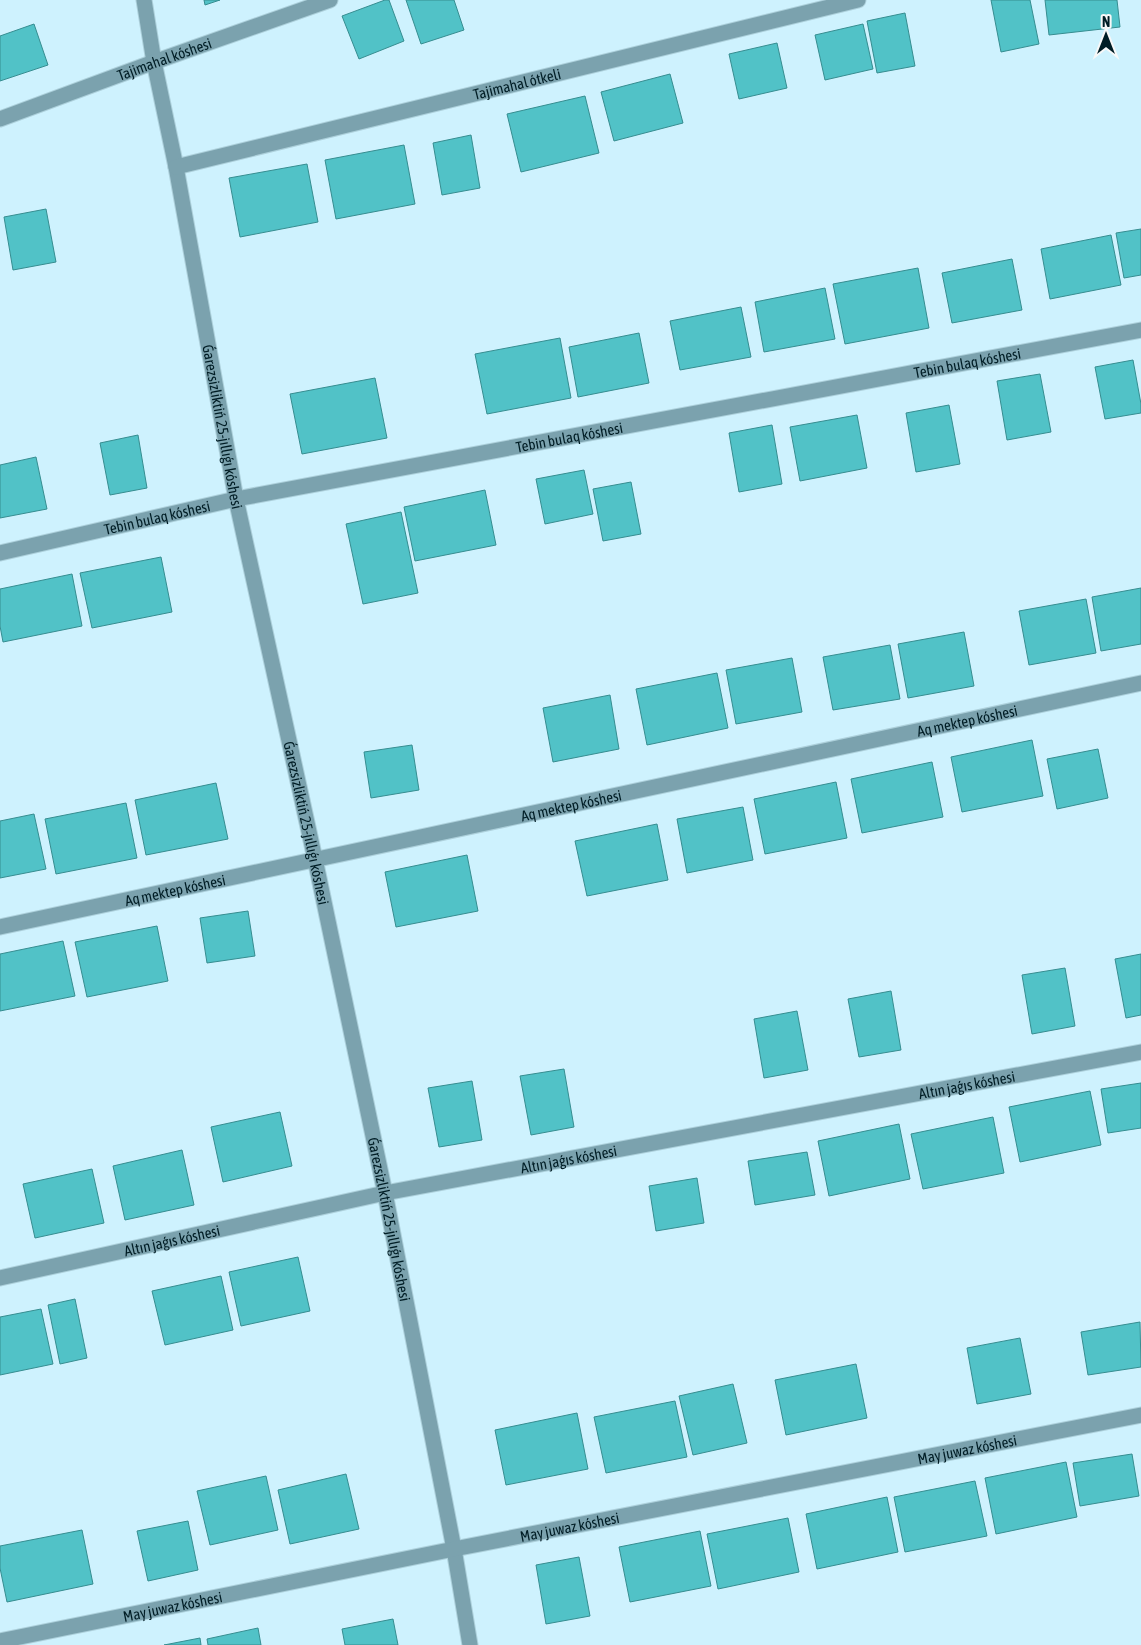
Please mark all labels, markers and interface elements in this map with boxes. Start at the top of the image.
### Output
north arrow [1081,10,1131,60]
text: N [1102,14,1110,30]
street label: Tajimahal kóshesi [115,34,214,83]
street label: Tajimahal ótkeli [471,65,562,102]
street label: Ǵarezsizliktiń 25-jıllıǵı kóshesi [200,343,246,510]
street label: Tebin bulaq kóshesi [912,344,1022,381]
street label: Tebin bulaq kóshesi [514,418,624,455]
street label: Tebin bulaq kóshesi [102,497,212,537]
street label: Aq mektep kóshesi [915,701,1019,739]
street label: Ǵarezsizliktiń 25-jıllıǵı kóshesi [281,740,333,906]
street label: Aq mektep kóshesi [519,786,623,824]
street label: Aq mektep kóshesi [123,871,227,909]
street label: Altın jaǵıs kóshesi [917,1067,1016,1102]
street label: Ǵarezsizliktiń 25-jıllıǵı kóshesi [365,1136,414,1303]
street label: Altın jaǵıs kóshesi [519,1141,618,1176]
street label: Altın jaǵıs kóshesi [122,1221,221,1259]
street label: May juwaz kóshesi [916,1431,1018,1467]
street label: May juwaz kóshesi [519,1508,621,1544]
street label: May juwaz kóshesi [121,1588,224,1624]

